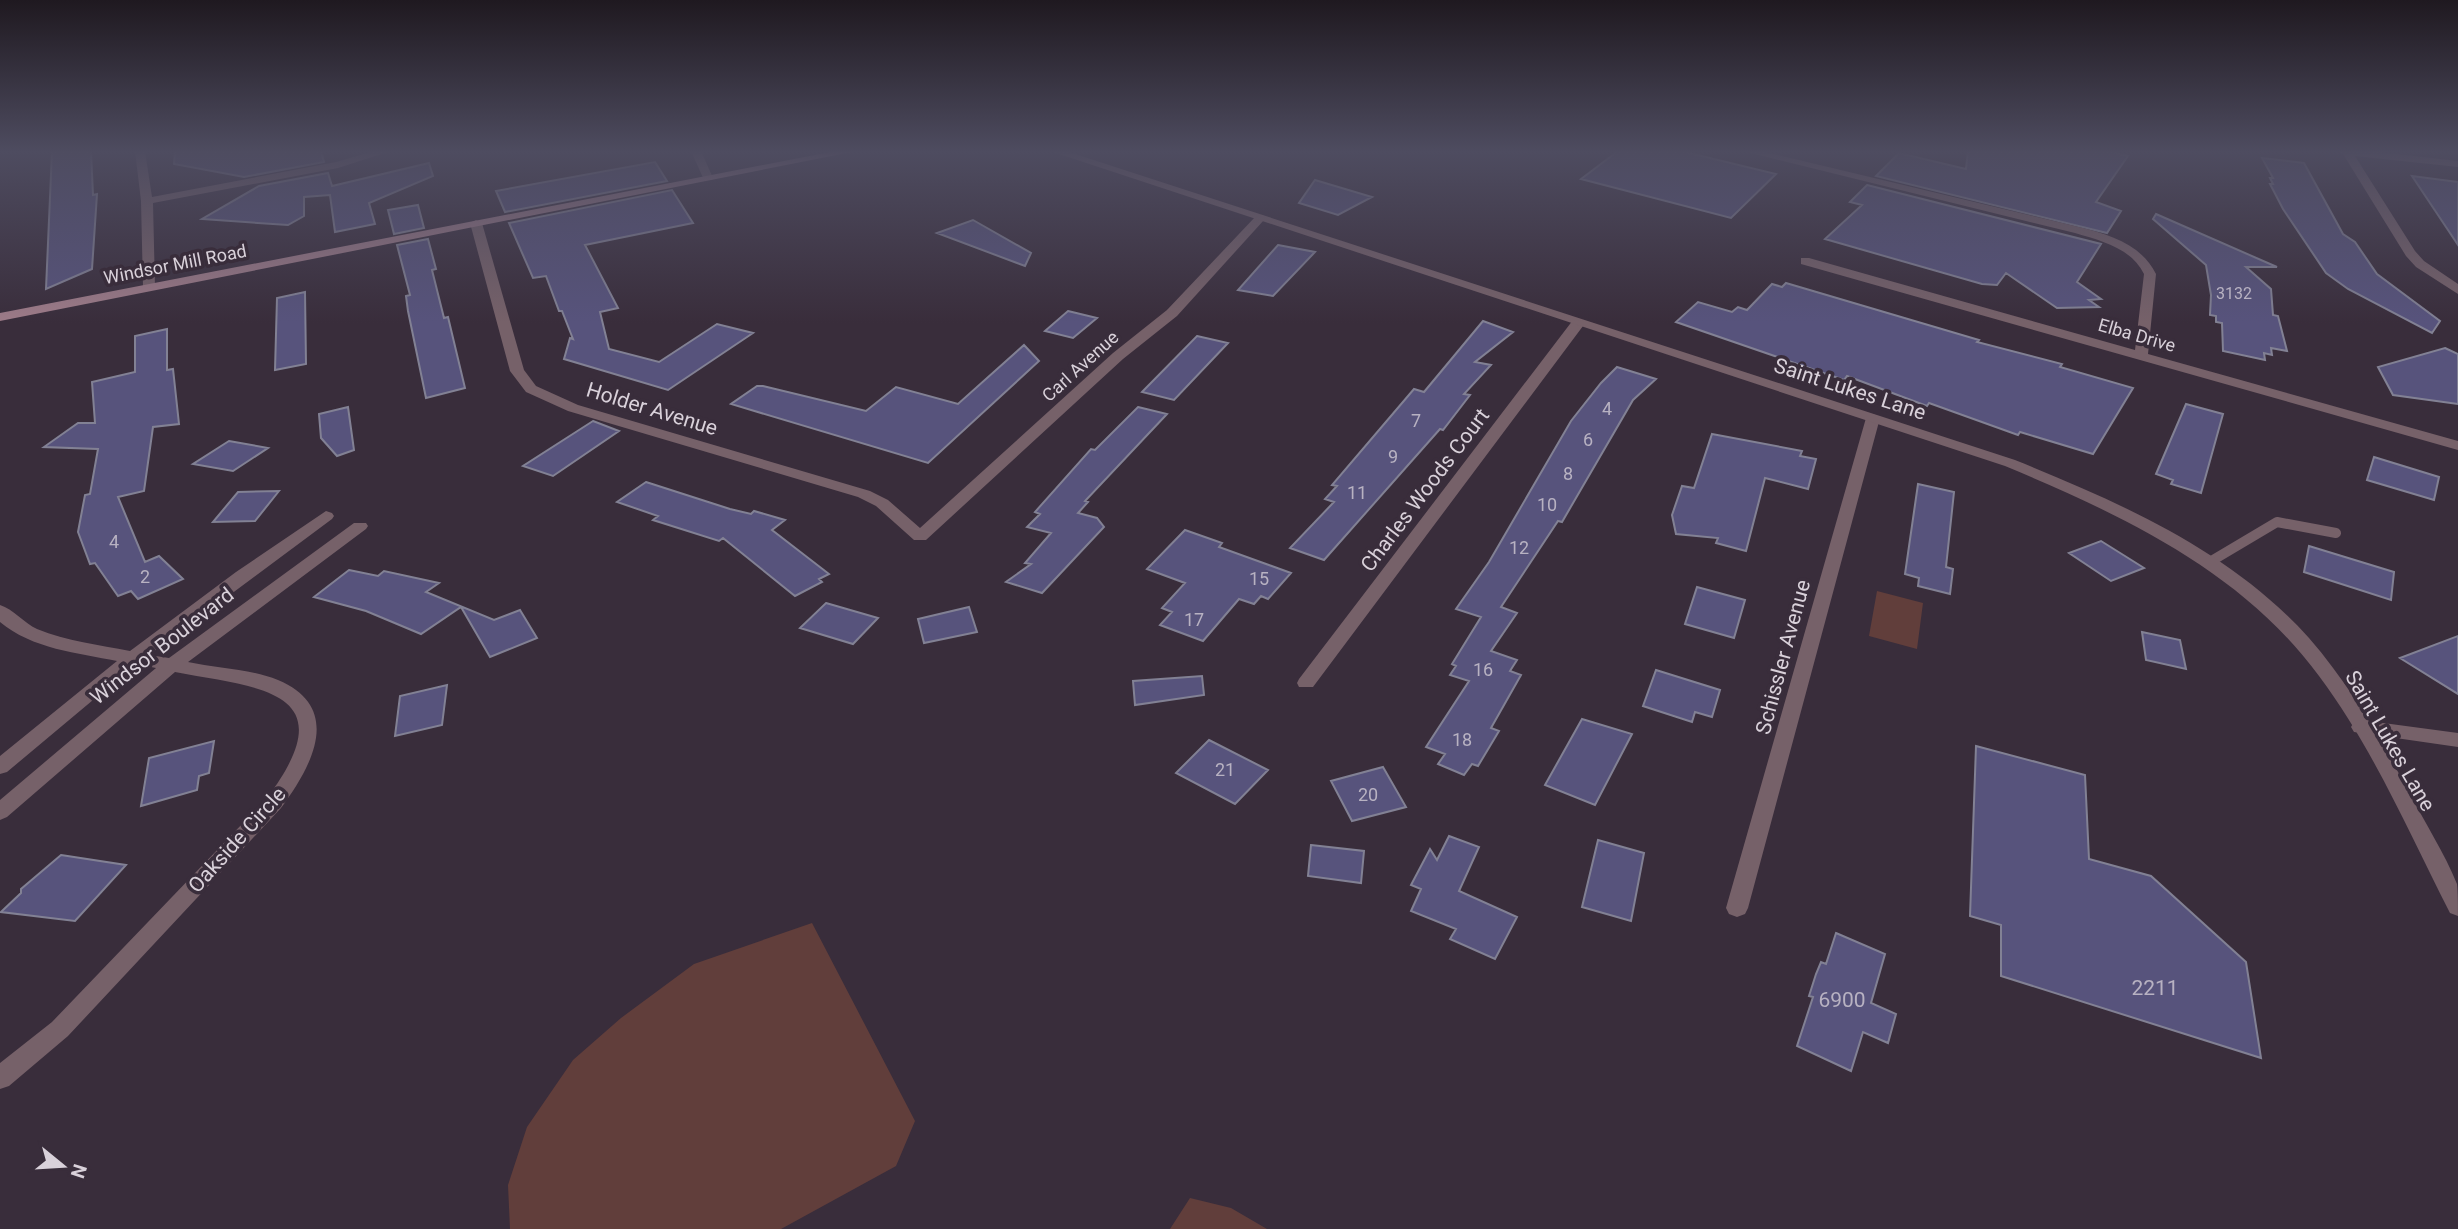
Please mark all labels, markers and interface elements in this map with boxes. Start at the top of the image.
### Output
street label: Windsor Mill Road [102,240,248,288]
house number: 3132 [2216,284,2252,303]
street label: Elba Drive [2096,314,2178,356]
street label: Carl Avenue [1038,326,1122,406]
street label: Saint Lukes Lane [1771,353,1929,425]
street label: Holder Avenue [583,378,721,440]
house number: 4 [1602,398,1612,419]
street label: Charles Woods Court [1356,404,1494,576]
house number: 7 [1411,410,1421,431]
house number: 6 [1583,429,1593,450]
house number: 9 [1388,446,1398,467]
house number: 8 [1563,463,1573,484]
house number: 11 [1347,482,1367,503]
house number: 10 [1537,494,1557,515]
house number: 4 [109,531,119,552]
house number: 12 [1509,537,1529,558]
house number: 2 [140,566,150,587]
house number: 15 [1249,568,1269,589]
street label: Schissler Avenue [1751,577,1815,737]
street label: Windsor Boulevard [86,583,238,709]
house number: 17 [1184,609,1204,630]
house number: 16 [1473,659,1493,680]
street label: Saint Lukes Lane [2340,666,2440,816]
house number: 18 [1452,729,1472,750]
house number: 21 [1215,759,1235,780]
street label: Oakside Circle [183,782,291,898]
house number: 20 [1358,784,1378,805]
house number: 2211 [2131,976,2179,1000]
house number: 6900 [1818,988,1866,1012]
north arrow [28,1131,98,1201]
text: N [66,1161,92,1181]

